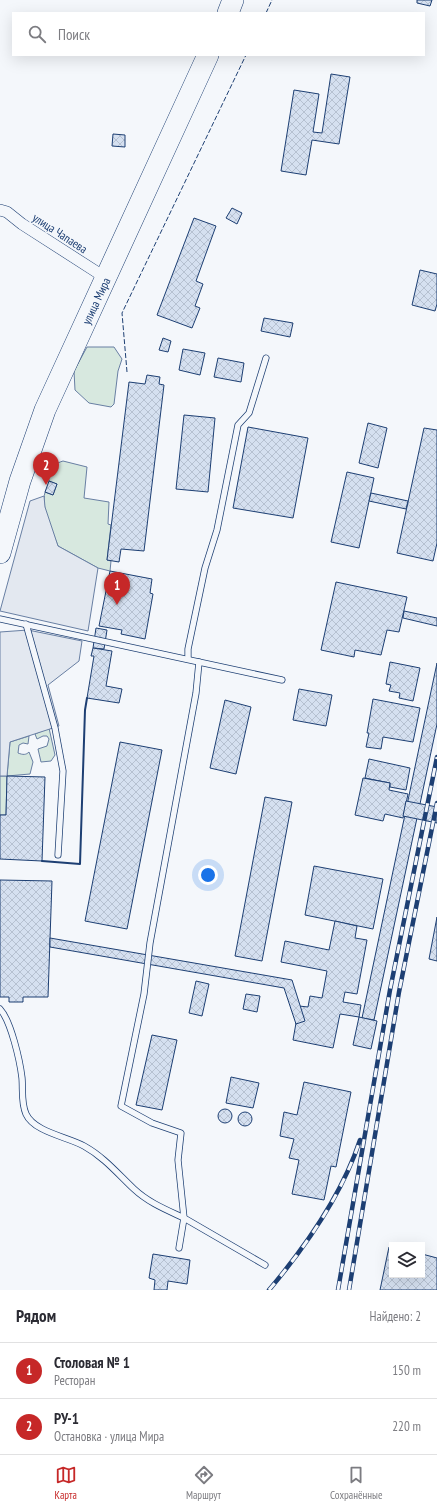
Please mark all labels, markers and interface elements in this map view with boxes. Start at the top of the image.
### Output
search box [12,12,425,56]
icon: search [26,23,48,45]
text: Поиск [58,25,90,44]
street label: улица Чапаева [30,210,90,256]
street label: улица Мира [79,275,113,327]
pin: 2 [33,452,59,485]
pin: 1 [104,572,130,605]
your location [198,865,218,885]
map controls [389,1242,425,1278]
button: layers [389,1242,425,1278]
text: Рядом [16,1305,56,1327]
text: Найдено: 2 [370,1308,421,1325]
text: Столовая № 1 [54,1353,130,1372]
text: 1 [26,1362,32,1379]
text: 150 m [392,1362,421,1379]
text: Ресторан [54,1372,95,1389]
text: РУ-1 [54,1409,79,1428]
text: 2 [26,1418,32,1435]
text: 220 m [392,1418,421,1435]
text: Остановка · улица Мира [54,1428,164,1445]
tab: Карта [55,1464,77,1502]
tab: Маршрут [186,1464,221,1502]
tab: Сохранённые [330,1464,382,1502]

